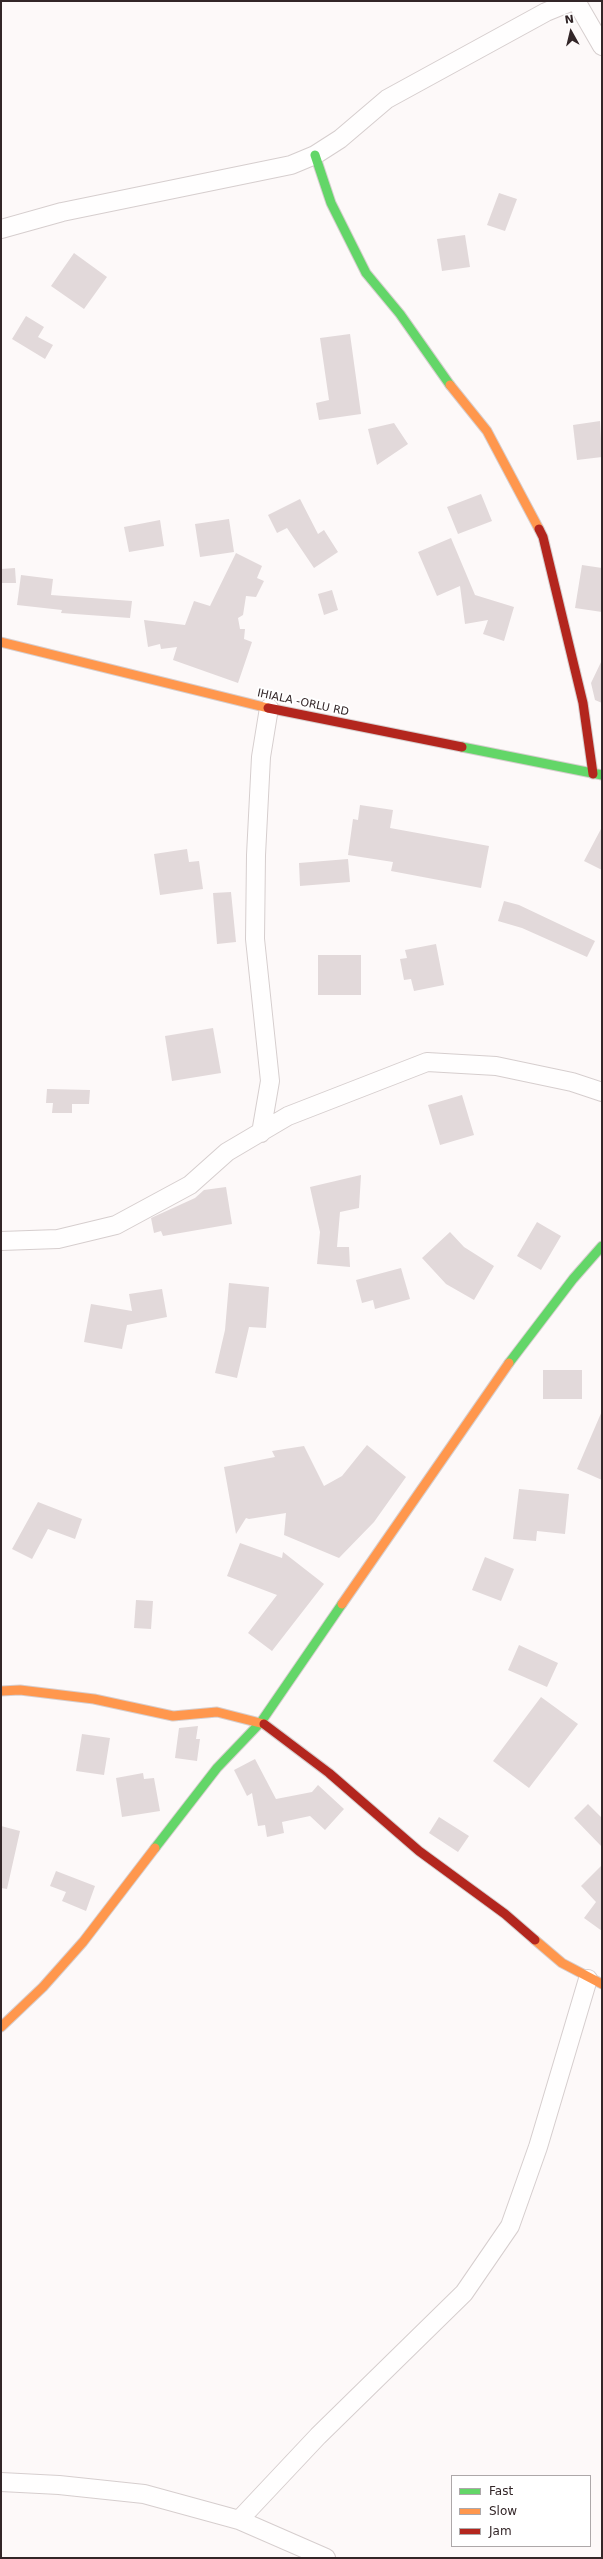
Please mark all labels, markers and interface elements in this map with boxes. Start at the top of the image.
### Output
north arrow [551,12,591,52]
text: N [564,13,575,27]
street label: IHIALA -ORLU RD [256,687,350,719]
legend [451,2475,591,2547]
text: Fast [489,2484,513,2498]
text: Slow [489,2504,517,2518]
text: Jam [489,2524,512,2538]

